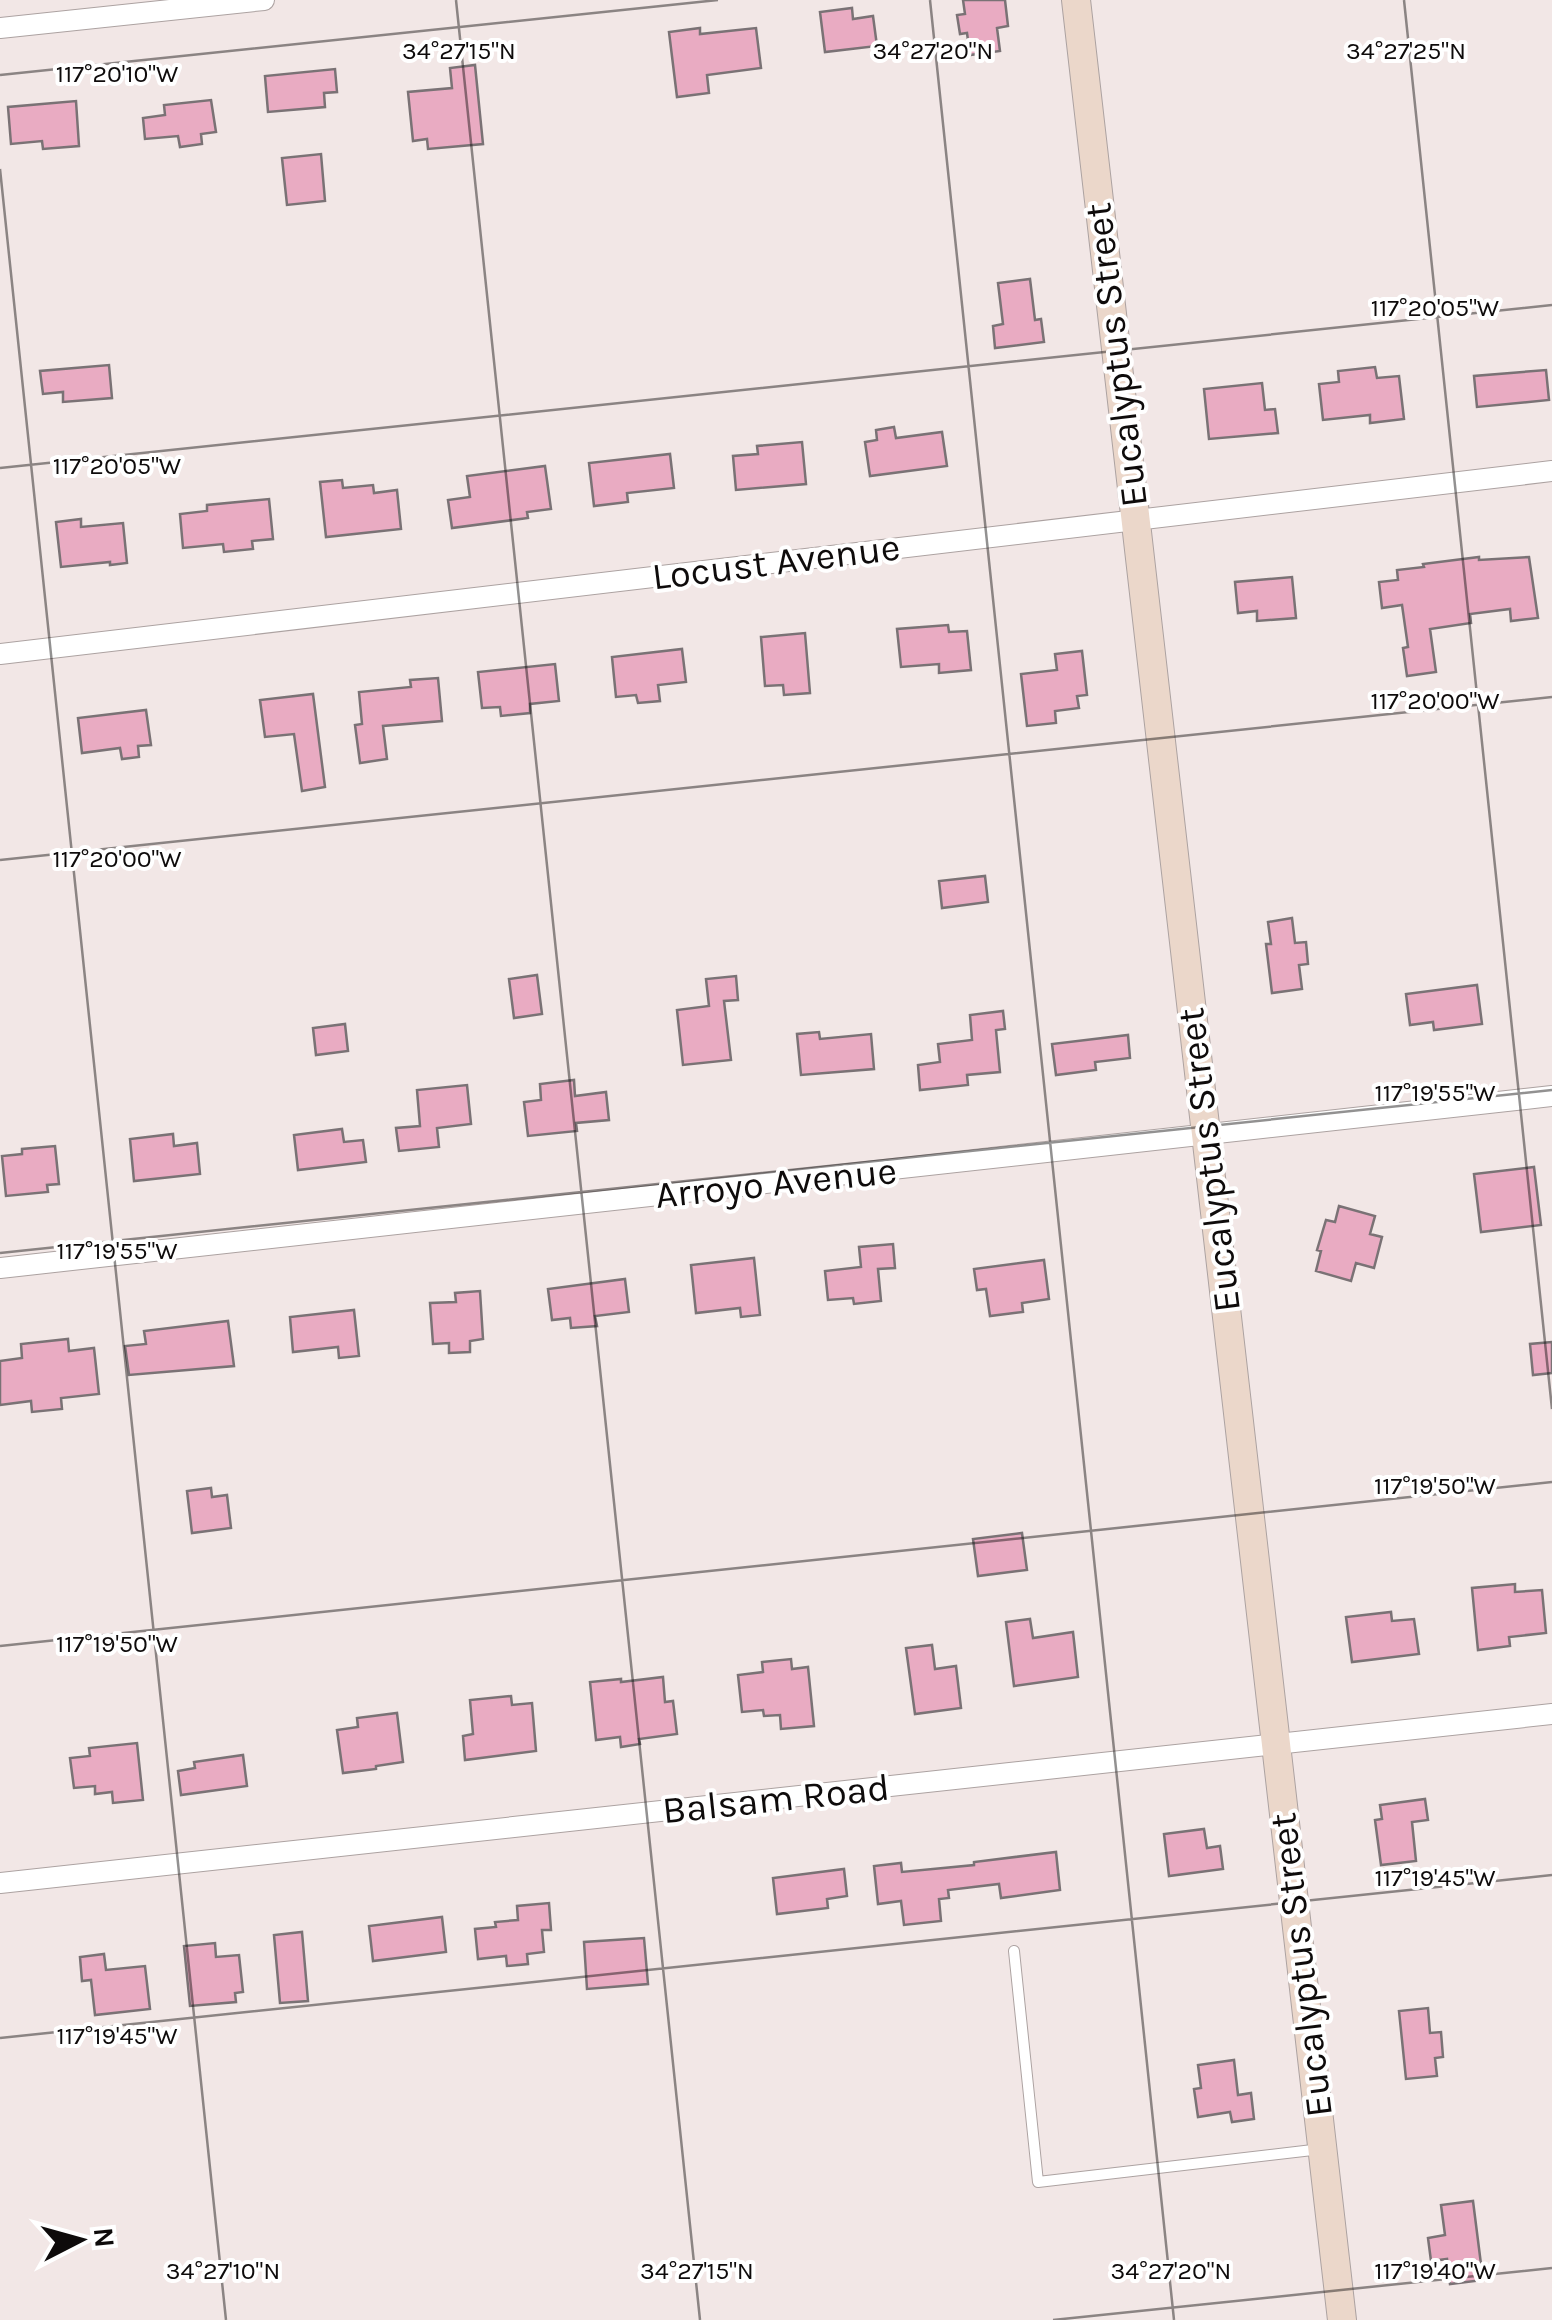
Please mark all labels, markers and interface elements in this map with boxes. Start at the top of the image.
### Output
text: 34°27'15"N [402,36,516,65]
text: 34°27'20"N [873,36,993,65]
text: 34°27'25"N [1346,36,1466,65]
text: 117°20'10"W [56,59,178,88]
street label: Eucalyptus Street [1075,200,1157,510]
text: 117°20'05"W [1371,293,1499,322]
text: 117°20'05"W [53,451,181,480]
street label: Locust Avenue [649,524,903,600]
text: 117°20'00"W [1370,686,1500,715]
text: 117°20'00"W [52,844,182,873]
street label: Eucalyptus Street [1168,1005,1250,1315]
text: 117°19'55"W [1374,1078,1496,1107]
street label: Arroyo Avenue [653,1148,899,1218]
text: 117°19'55"W [56,1236,178,1265]
text: 117°19'50"W [1374,1471,1496,1500]
text: 117°19'50"W [56,1629,178,1658]
street label: Balsam Road [660,1765,892,1833]
street label: Eucalyptus Street [1260,1810,1342,2120]
text: 117°19'45"W [1375,1863,1495,1892]
text: 117°19'45"W [57,2021,177,2050]
north arrow [30,2190,130,2290]
text: N [87,2226,122,2249]
text: 34°27'10"N [166,2256,280,2285]
text: 34°27'15"N [640,2256,754,2285]
text: 34°27'20"N [1111,2256,1231,2285]
text: 117°19'40"W [1374,2256,1496,2285]

